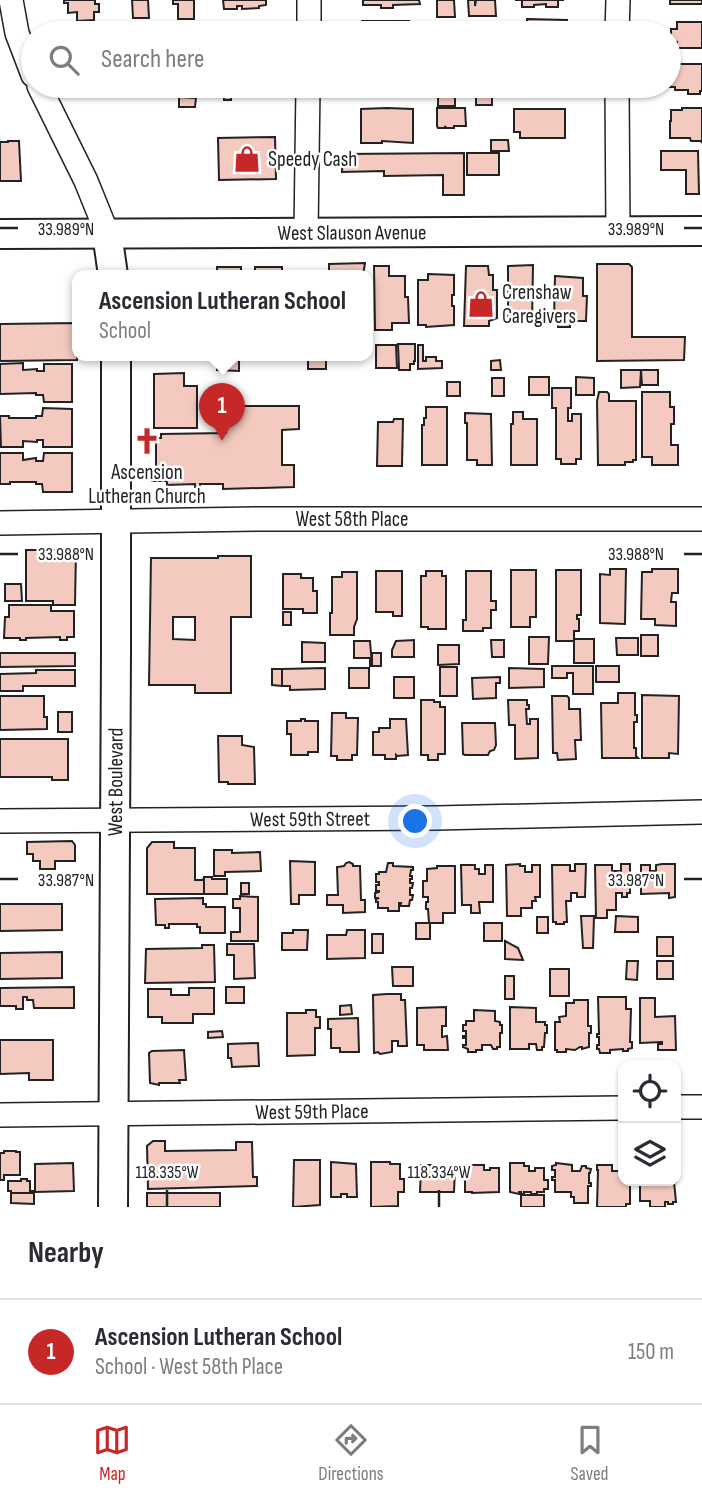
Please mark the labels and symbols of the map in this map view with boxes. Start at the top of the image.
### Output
shop icon: Speedy Cash [232,144,262,174]
place label: Speedy Cash [268,147,357,172]
text: 33.989°N [38,219,94,240]
text: 33.989°N [608,219,664,240]
street label: West Slauson Avenue [278,220,426,245]
place label: Crenshaw Caregivers [502,280,576,329]
shop icon: Crenshaw Caregivers [466,289,496,319]
pin: 1 [199,383,245,441]
church icon: Ascension Lutheran Church [132,426,162,456]
place label: Ascension Lutheran Church [88,460,206,509]
street label: West 58th Place [295,507,409,532]
text: 33.988°N [38,544,94,565]
text: 33.988°N [608,544,664,565]
street label: West Boulevard [103,728,128,836]
your location [398,804,432,838]
street label: West 59th Street [250,806,370,832]
text: 33.987°N [38,870,94,891]
text: 33.987°N [608,870,664,891]
street label: West 59th Place [255,1098,369,1125]
text: 118.335°W [135,1162,199,1183]
text: 118.334°W [408,1162,471,1183]

